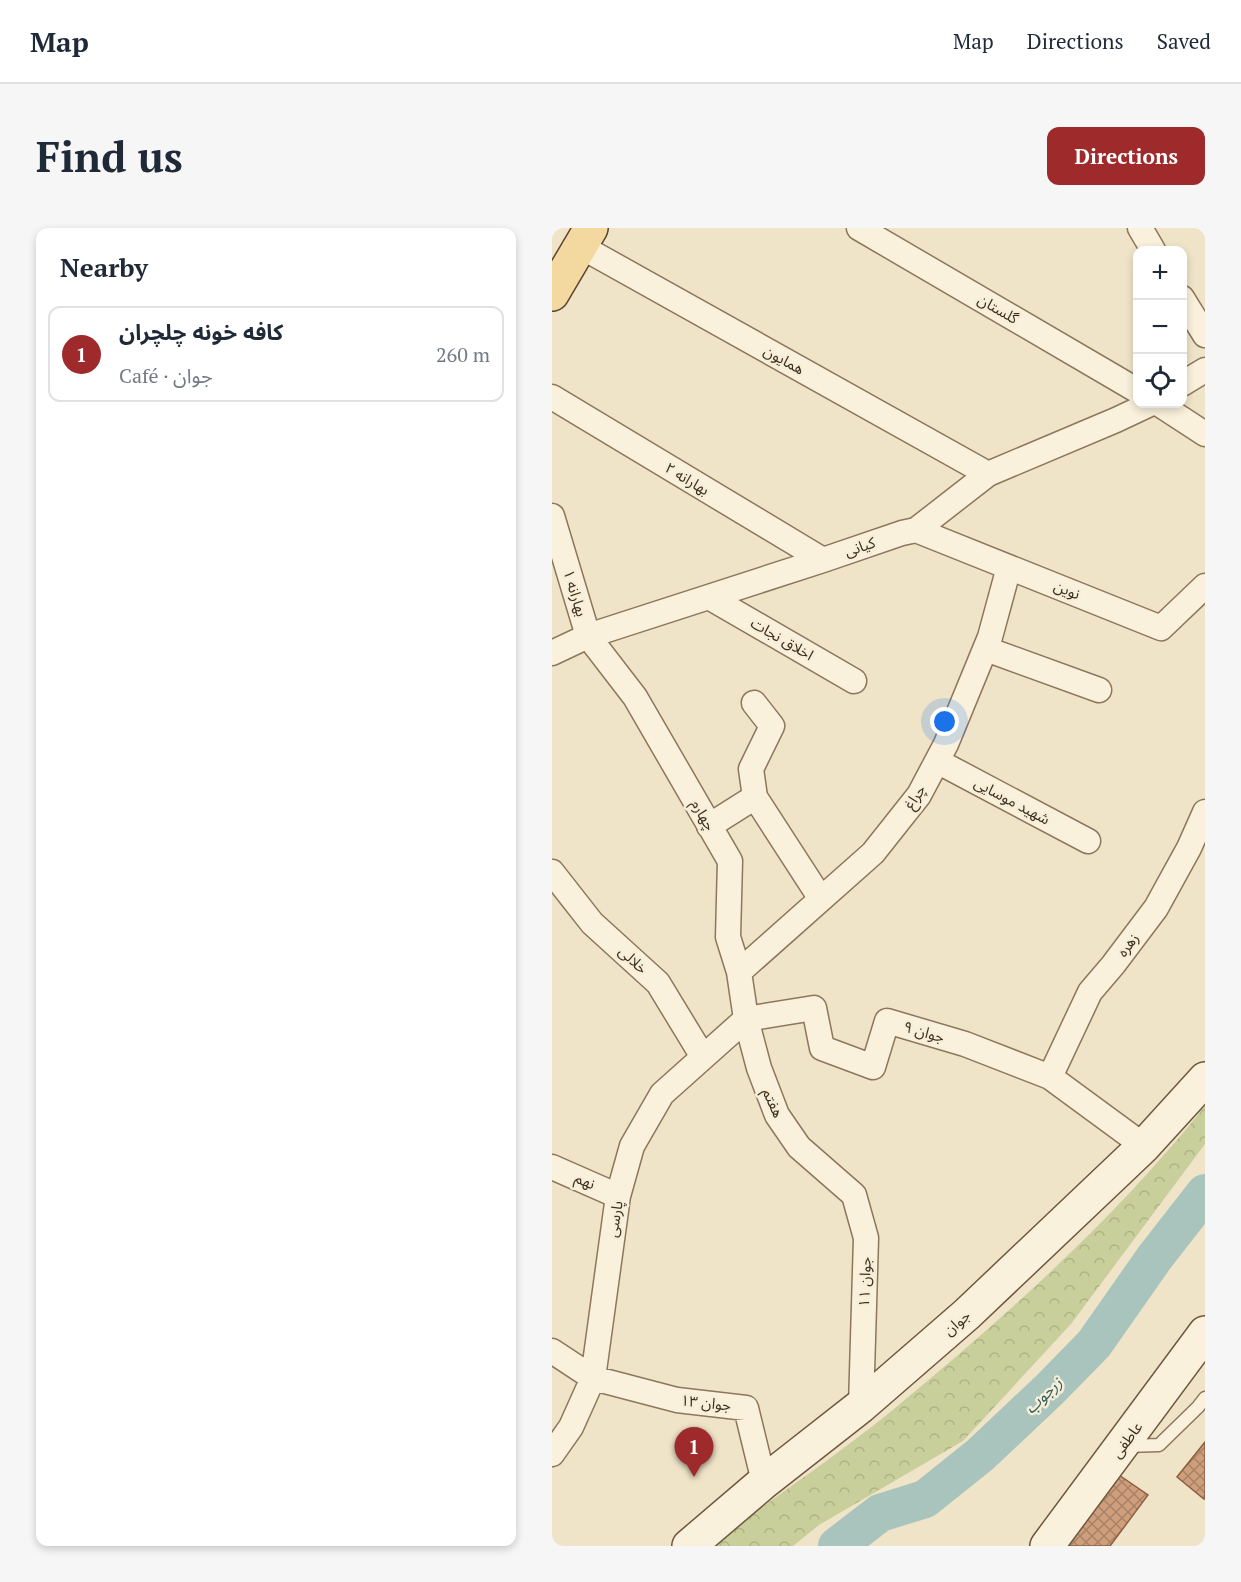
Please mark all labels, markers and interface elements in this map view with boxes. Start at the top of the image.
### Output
text: Map [30,23,89,60]
text: Map [953,27,994,55]
text: Directions [1027,27,1124,55]
text: Saved [1157,27,1211,55]
button: Directions [1047,127,1205,185]
text: Find us [36,128,183,184]
map controls [1133,246,1187,408]
button: + [1133,246,1187,300]
text: Nearby [60,250,148,284]
street label: گلستان [975,289,1023,328]
button: − [1133,300,1187,354]
text: کافه خونه چلچران [119,317,283,346]
street label: همایون [761,340,808,378]
text: 1 [76,341,87,368]
text: 260 m [436,341,490,368]
button: locate [1133,354,1187,408]
text: Café · جوان [119,362,213,389]
street label: بهارانه ۲ [662,457,713,499]
street label: کیانی [842,531,878,561]
street label: بهارانه ۱ [559,567,593,619]
street label: نوین [1051,575,1083,603]
street label: اخلاق نجات [747,612,818,664]
your location [930,707,959,736]
street label: شهید موسایی [971,772,1054,829]
street label: چراغ [899,780,932,814]
street label: چهارم [685,795,721,835]
street label: زهره [1112,928,1143,960]
street label: خلالی [615,941,653,978]
street label: جوان ۹ [901,1016,947,1046]
street label: هفتم [757,1085,789,1121]
street label: نهم [571,1167,599,1195]
street label: پارسی [601,1199,628,1239]
street label: جوان ۱۱ [853,1256,875,1308]
street label: جوان [939,1305,974,1340]
water label: زرجوب [1020,1371,1067,1418]
street label: جوان ۱۳ [680,1389,732,1415]
street label: عاطفی [1106,1417,1147,1462]
pin: 1 [674,1428,714,1477]

